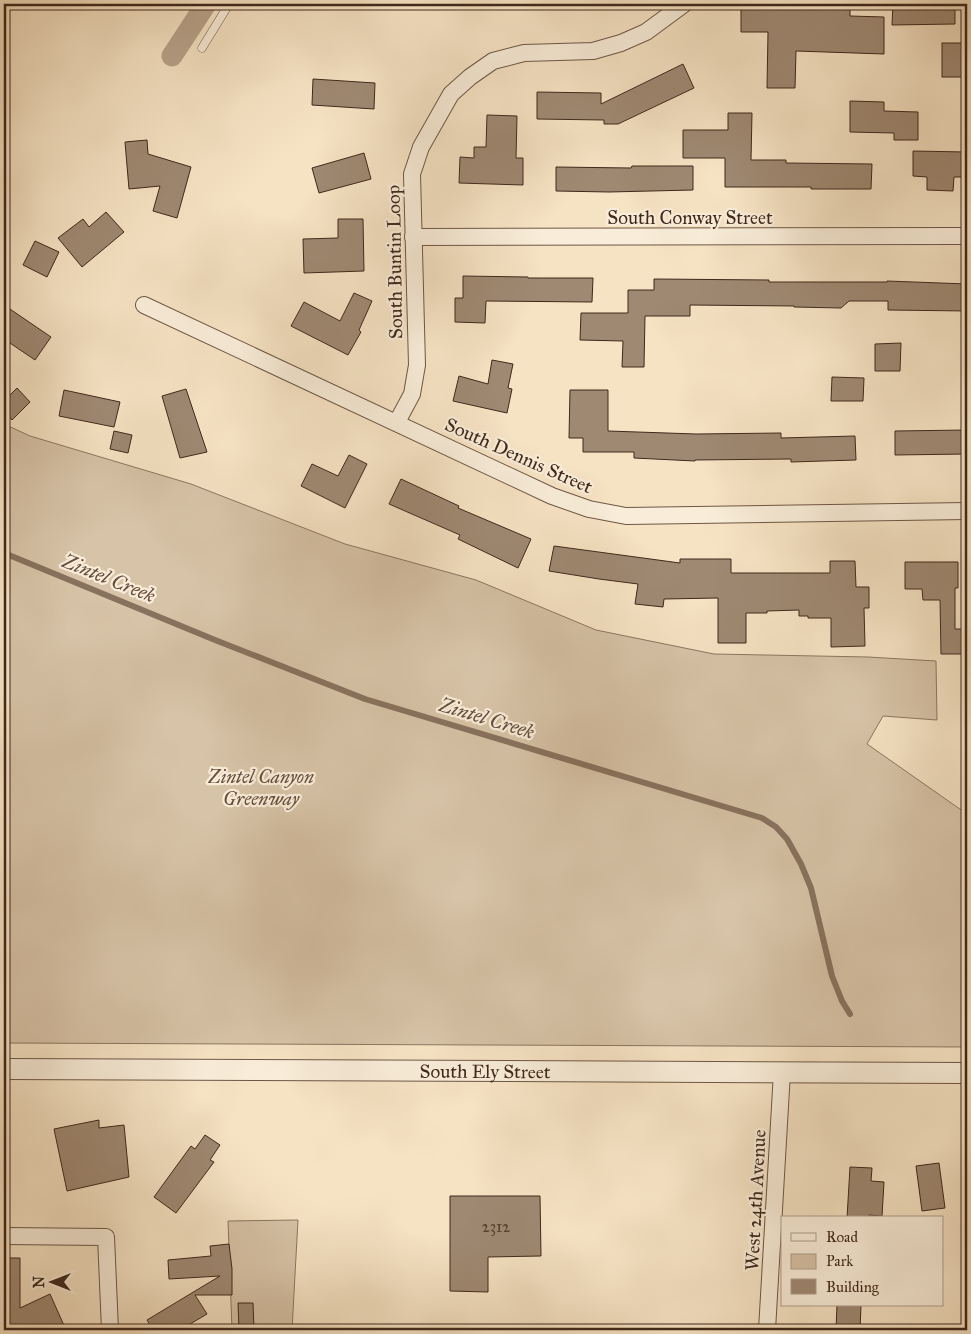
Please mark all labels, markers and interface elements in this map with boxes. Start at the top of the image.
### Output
street label: South Buntin Loop [382,185,407,339]
street label: South Conway Street [607,206,773,229]
street label: South Dennis Street [441,413,596,498]
water label: Zintel Creek [58,548,159,608]
water label: Zintel Creek [436,692,538,744]
park label: Zintel Canyon Greenway [207,765,314,810]
street label: South Ely Street [419,1060,551,1083]
street label: West 24th Avenue [740,1129,771,1271]
legend [781,1216,944,1306]
house number: 2312 [482,1217,510,1236]
text: Road [826,1228,858,1246]
text: Park [826,1252,853,1270]
north arrow [28,1256,78,1306]
text: N [31,1276,48,1288]
text: Building [826,1278,880,1296]

